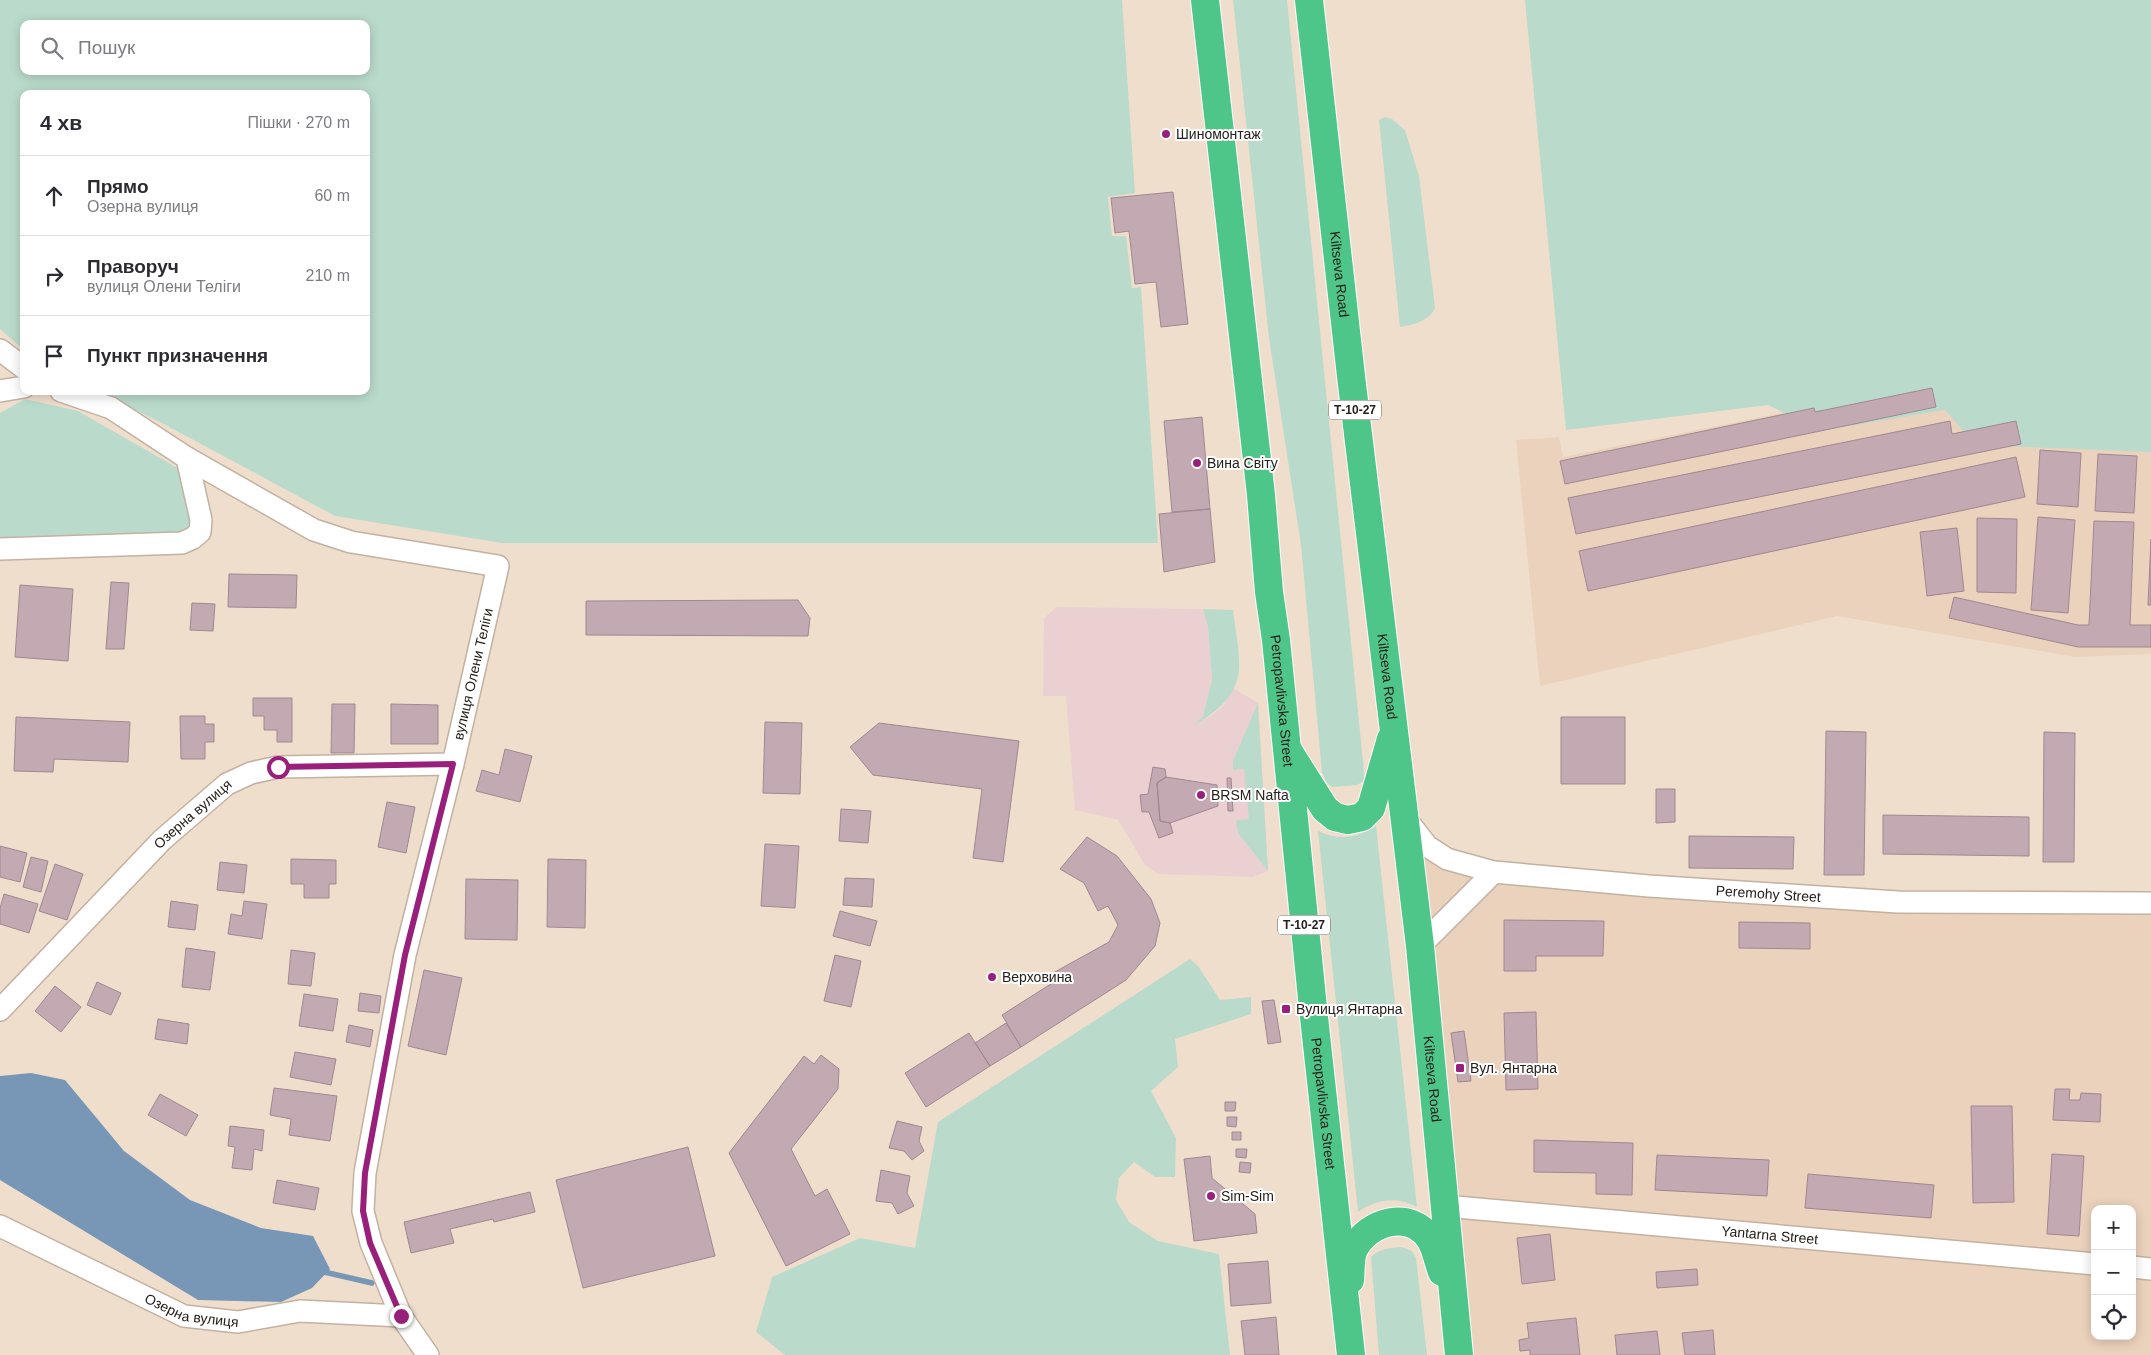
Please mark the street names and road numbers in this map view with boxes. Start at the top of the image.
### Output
street label: Kiltseva Road [1327,230,1352,318]
road number: Т-10-27 [1329,400,1381,420]
street label: вулиця Олени Теліги [450,607,496,741]
street label: Kiltseva Road [1374,633,1401,720]
street label: Petropavlivska Street [1267,634,1297,767]
street label: Озерна вулиця [150,776,235,852]
street label: Peremohy Street [1715,882,1821,905]
road number: Т-10-27 [1278,916,1330,934]
street label: Kiltseva Road [1421,1035,1445,1123]
street label: Petropavlivska Street [1308,1037,1339,1170]
street label: Yantarna Street [1721,1223,1819,1247]
street label: Озерна вулиця [142,1290,240,1330]

